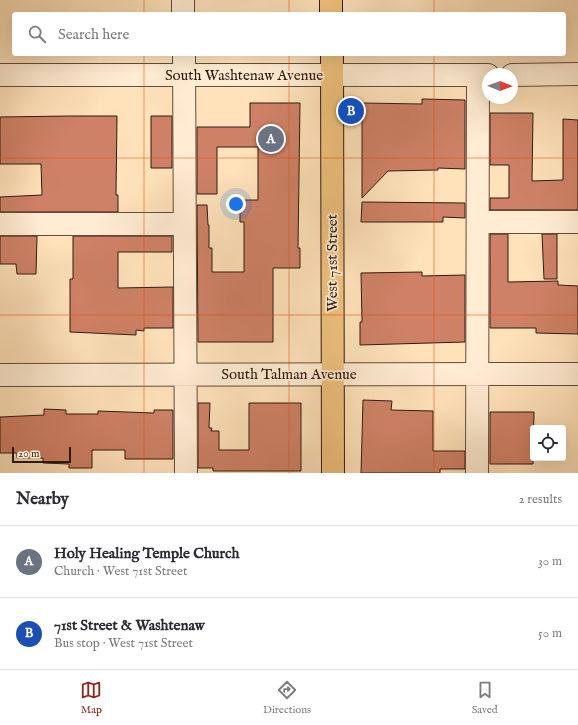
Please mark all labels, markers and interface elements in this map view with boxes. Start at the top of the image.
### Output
search box [12,12,566,56]
icon: search [26,23,48,45]
text: Search here [58,25,129,44]
street label: South Washtenaw Avenue [165,66,323,85]
north arrow [482,68,518,104]
pin: B [338,96,364,126]
pin: A [258,124,284,154]
your location [226,194,246,214]
street label: West 71st Street [323,214,342,312]
street label: South Talman Avenue [221,365,357,384]
map controls [530,425,566,461]
button: locate [530,425,566,461]
scale bar [12,445,71,464]
text: 20 m [18,447,39,461]
text: Nearby [16,489,69,510]
text: 2 results [518,491,562,508]
text: Holy Healing Temple Church [54,544,240,563]
text: A [25,553,33,570]
text: 30 m [538,553,562,570]
text: Church · West 71st Street [54,563,187,580]
text: 71st Street & Washtenaw [54,616,205,635]
text: B [25,625,33,642]
text: 50 m [538,625,562,642]
text: Bus stop · West 71st Street [54,635,193,652]
tab: Map [80,679,102,717]
tab: Directions [263,679,311,717]
tab: Saved [472,679,498,717]

